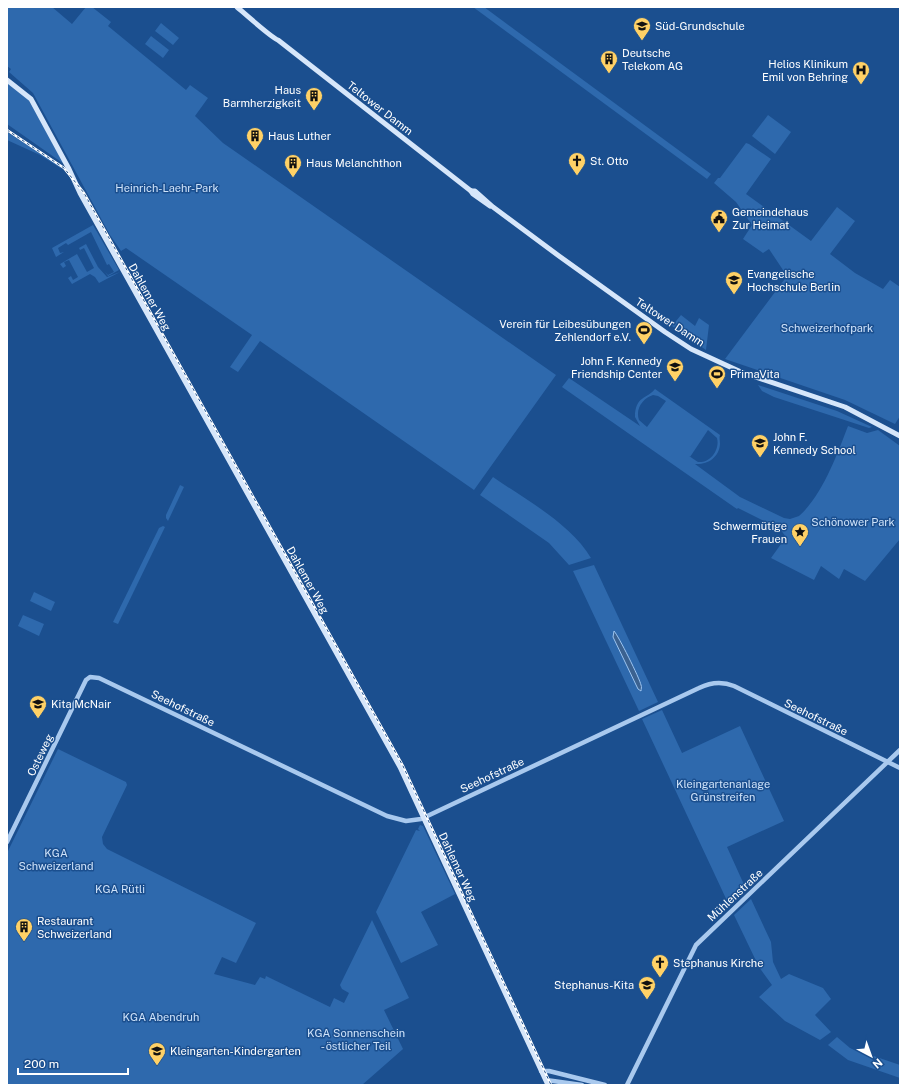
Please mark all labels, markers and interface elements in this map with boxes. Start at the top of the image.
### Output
school or university icon: Süd-Grundschule [632,16,652,41]
place label: Süd-Grundschule [655,20,745,32]
place label: Deutsche Telekom AG [622,47,683,72]
building icon: Deutsche Telekom AG [599,49,619,74]
place label: Helios Klinikum Emil von Behring [762,58,848,83]
hospital icon: Helios Klinikum Emil von Behring [851,60,871,85]
street label: Teltower Damm [345,79,415,137]
place label: Haus Barmherzigkeit [223,84,301,109]
building icon: Haus Barmherzigkeit [304,86,324,111]
building icon: Haus Luther [245,126,265,151]
place label: Haus Luther [268,130,331,142]
church icon: St. Otto [567,151,587,176]
building icon: Haus Melanchthon [283,153,303,178]
place label: St. Otto [590,155,629,167]
place label: Haus Melanchthon [306,157,402,169]
park label: Heinrich-Laehr-Park [115,182,219,194]
place label: Gemeindehaus Zur Heimat [732,206,809,231]
public building icon: Gemeindehaus Zur Heimat [709,208,729,233]
street label: Dahlemer Weg [127,261,173,333]
place label: Evangelische Hochschule Berlin [747,268,840,293]
school or university icon: Evangelische Hochschule Berlin [724,270,744,295]
street label: Teltower Damm [633,295,707,349]
place label: Verein für Leibesübungen Zehlendorf e.V. [499,318,631,343]
sports icon: Verein für Leibesübungen Zehlendorf e.V. [634,320,654,345]
park label: Schweizerhofpark [781,322,873,334]
place label: John F. Kennedy Friendship Center [571,355,662,380]
school or university icon: John F. Kennedy Friendship Center [665,357,685,382]
sports icon: PrimaVita [707,364,727,389]
place label: PrimaVita [730,368,780,380]
place label: John F. Kennedy School [773,431,856,456]
school or university icon: John F. Kennedy School [750,433,770,458]
park label: Schönower Park [811,516,895,528]
place label: Schwermütige Frauen [713,520,787,545]
place icon: Schwermütige Frauen [790,522,810,547]
street label: Dahlemer Weg [285,544,331,616]
street label: Seehofstraße [149,687,217,729]
school or university icon: Kita McNair [28,694,48,719]
street label: Seehofstraße [782,696,850,738]
place label: Kita McNair [51,698,111,710]
street label: Osteweg [25,732,55,778]
street label: Seehofstraße [458,755,526,795]
park label: Kleingartenanlage Grünstreifen [676,778,770,803]
street label: Dahlemer Weg [437,831,479,904]
park label: KGA Schweizerland [19,847,93,872]
street label: Mühlenstraße [705,866,765,924]
park label: KGA Rütli [95,883,145,895]
place label: Restaurant Schweizerland [37,915,112,940]
building icon: Restaurant Schweizerland [14,917,34,942]
church icon: Stephanus Kirche [650,953,670,978]
place label: Stephanus Kirche [673,957,763,969]
school or university icon: Stephanus-Kita [637,975,657,1000]
place label: Stephanus-Kita [554,979,634,991]
park label: KGA Abendruh [123,1011,199,1023]
park label: KGA Sonnenschein - östlicher Teil [307,1027,405,1052]
north arrow [851,1036,891,1076]
school or university icon: Kleingarten-Kindergarten [147,1041,167,1066]
place label: Kleingarten-Kindergarten [170,1045,301,1057]
scale bar [18,1050,128,1076]
text: N [870,1056,885,1071]
text: 200 m [24,1057,59,1071]

